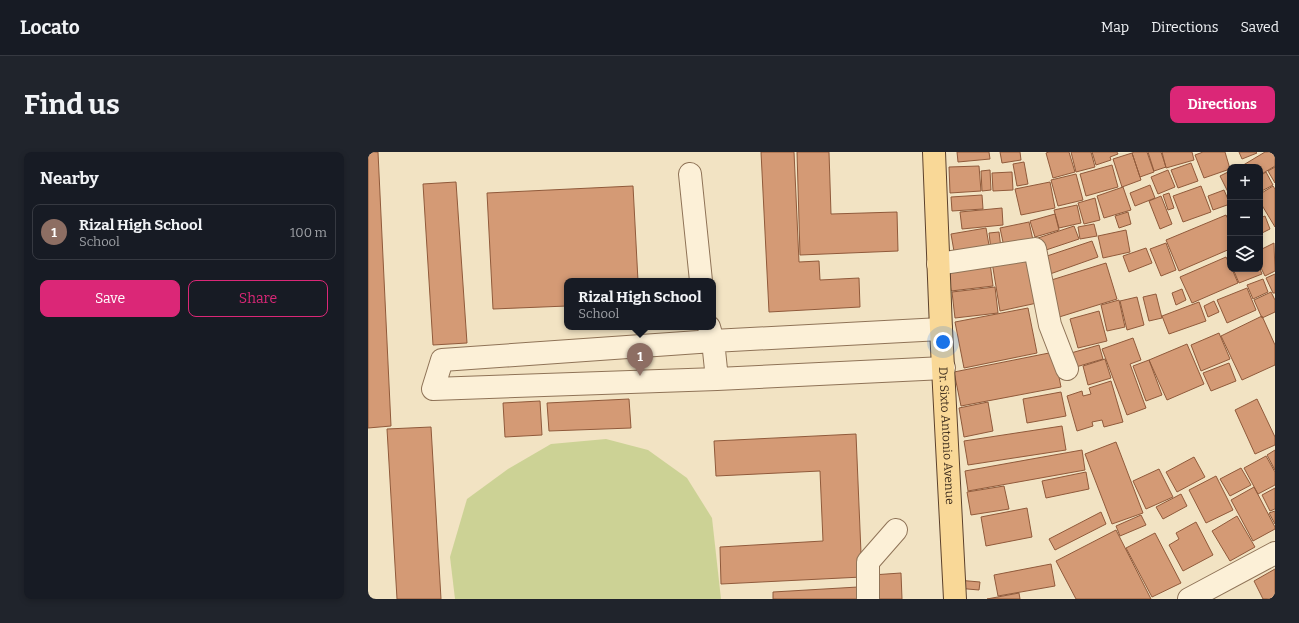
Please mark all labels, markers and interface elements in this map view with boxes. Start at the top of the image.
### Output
text: Locato [20,16,80,39]
text: Map [1101,19,1129,36]
text: Directions [1151,19,1219,36]
text: Saved [1241,19,1279,36]
button: Directions [1170,86,1275,123]
text: Find us [24,88,120,121]
map controls [1227,164,1263,272]
button: + [1227,164,1263,200]
text: Nearby [40,168,99,189]
button: − [1227,200,1263,236]
text: Rizal High School [79,216,202,234]
text: 1 [51,225,57,240]
text: 100 m [290,225,327,240]
text: School [79,234,120,249]
button: layers [1227,236,1263,272]
popup [564,278,716,330]
button: Save [40,280,180,317]
button: Share [188,280,328,317]
text: Rizal High School [578,288,702,306]
text: School [578,306,619,321]
your location [933,332,953,352]
pin: 1 [627,343,653,376]
street label: Dr. Sixto Antonio Avenue [936,367,957,505]

